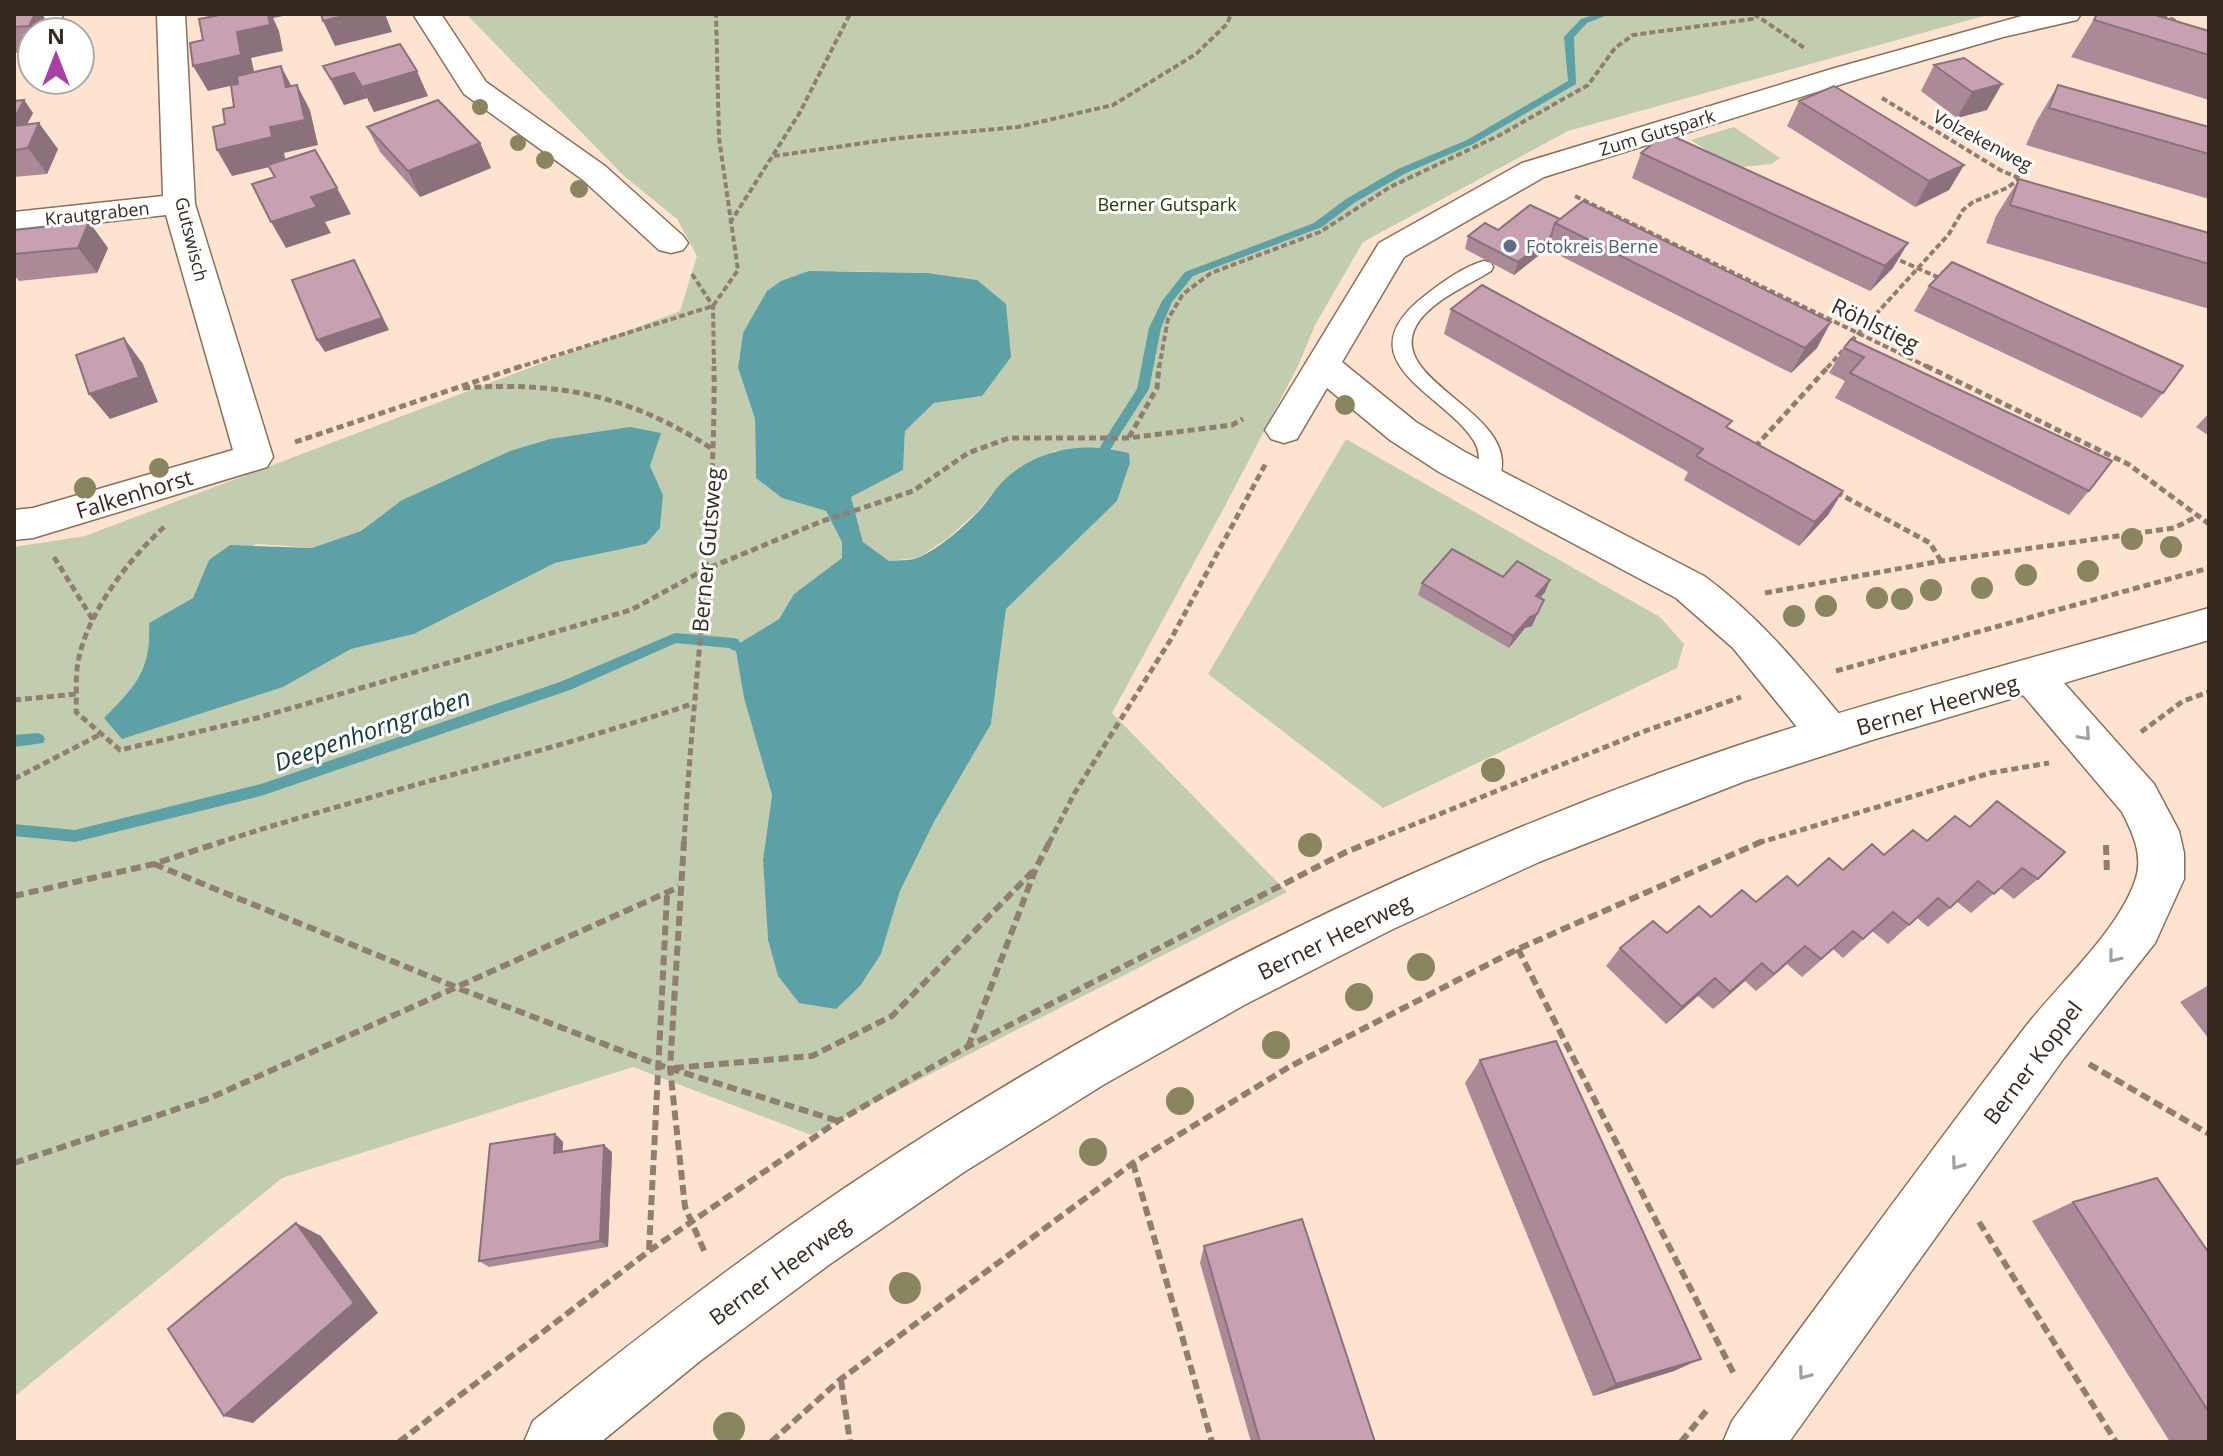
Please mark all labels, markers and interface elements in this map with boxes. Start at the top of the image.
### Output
north arrow [16,16,96,96]
text: N [47,20,65,50]
street label: Zum Gutspark [1596,103,1718,161]
street label: Volzekenweg [1929,104,2037,176]
park label: Berner Gutspark [1097,192,1237,216]
street label: Gutswisch [170,194,214,284]
street label: Krautgraben [43,196,151,230]
place label: Fotokreis Berne [1526,234,1658,258]
marker: Fotokreis Berne [1501,237,1519,255]
street label: Röhlstieg [1827,290,1925,358]
street label: Falkenhorst [72,461,196,525]
street label: Berner Gutsweg [684,466,728,634]
street label: Berner Heerweg [1852,666,2022,741]
water label: Deepenhorngraben [270,680,474,778]
one-way arrow [2075,725,2090,740]
street label: Berner Heerweg [1252,886,1416,986]
one-way arrow [2109,948,2123,963]
street label: Berner Koppel [1976,994,2088,1130]
one-way arrow [1952,1156,1967,1170]
street label: Berner Heerweg [702,1209,856,1331]
one-way arrow [1799,1366,1813,1380]

